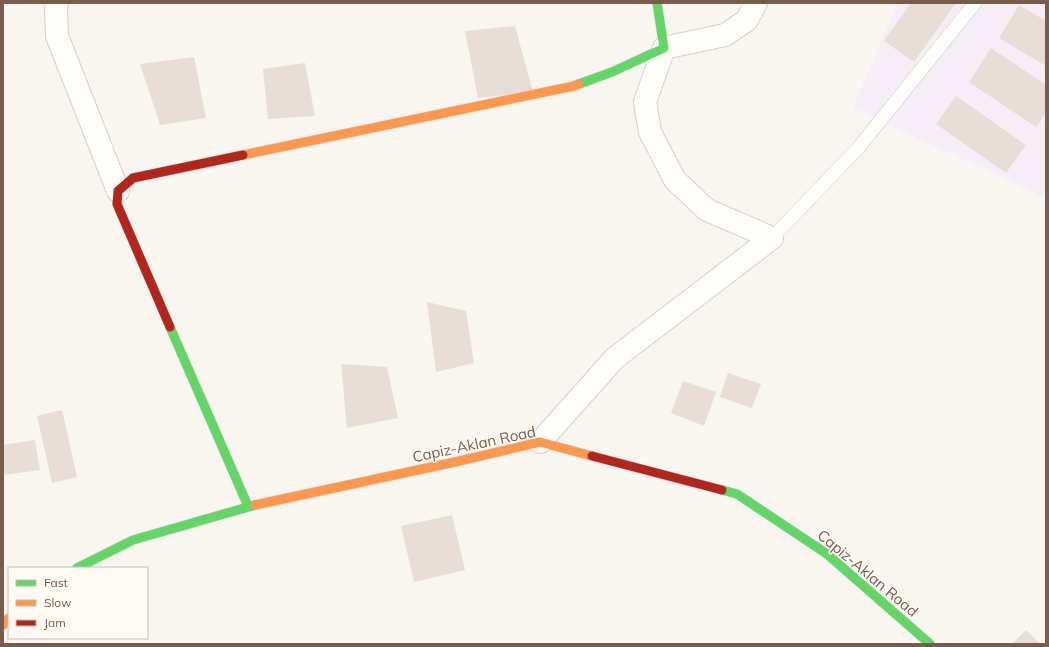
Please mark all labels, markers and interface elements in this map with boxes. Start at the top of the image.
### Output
street label: Capiz-Aklan Road [411,422,537,466]
street label: Capiz-Aklan Road [814,525,922,621]
legend [8,567,148,639]
text: Fast [44,575,68,590]
text: Slow [44,595,72,610]
text: Jam [44,615,66,630]

